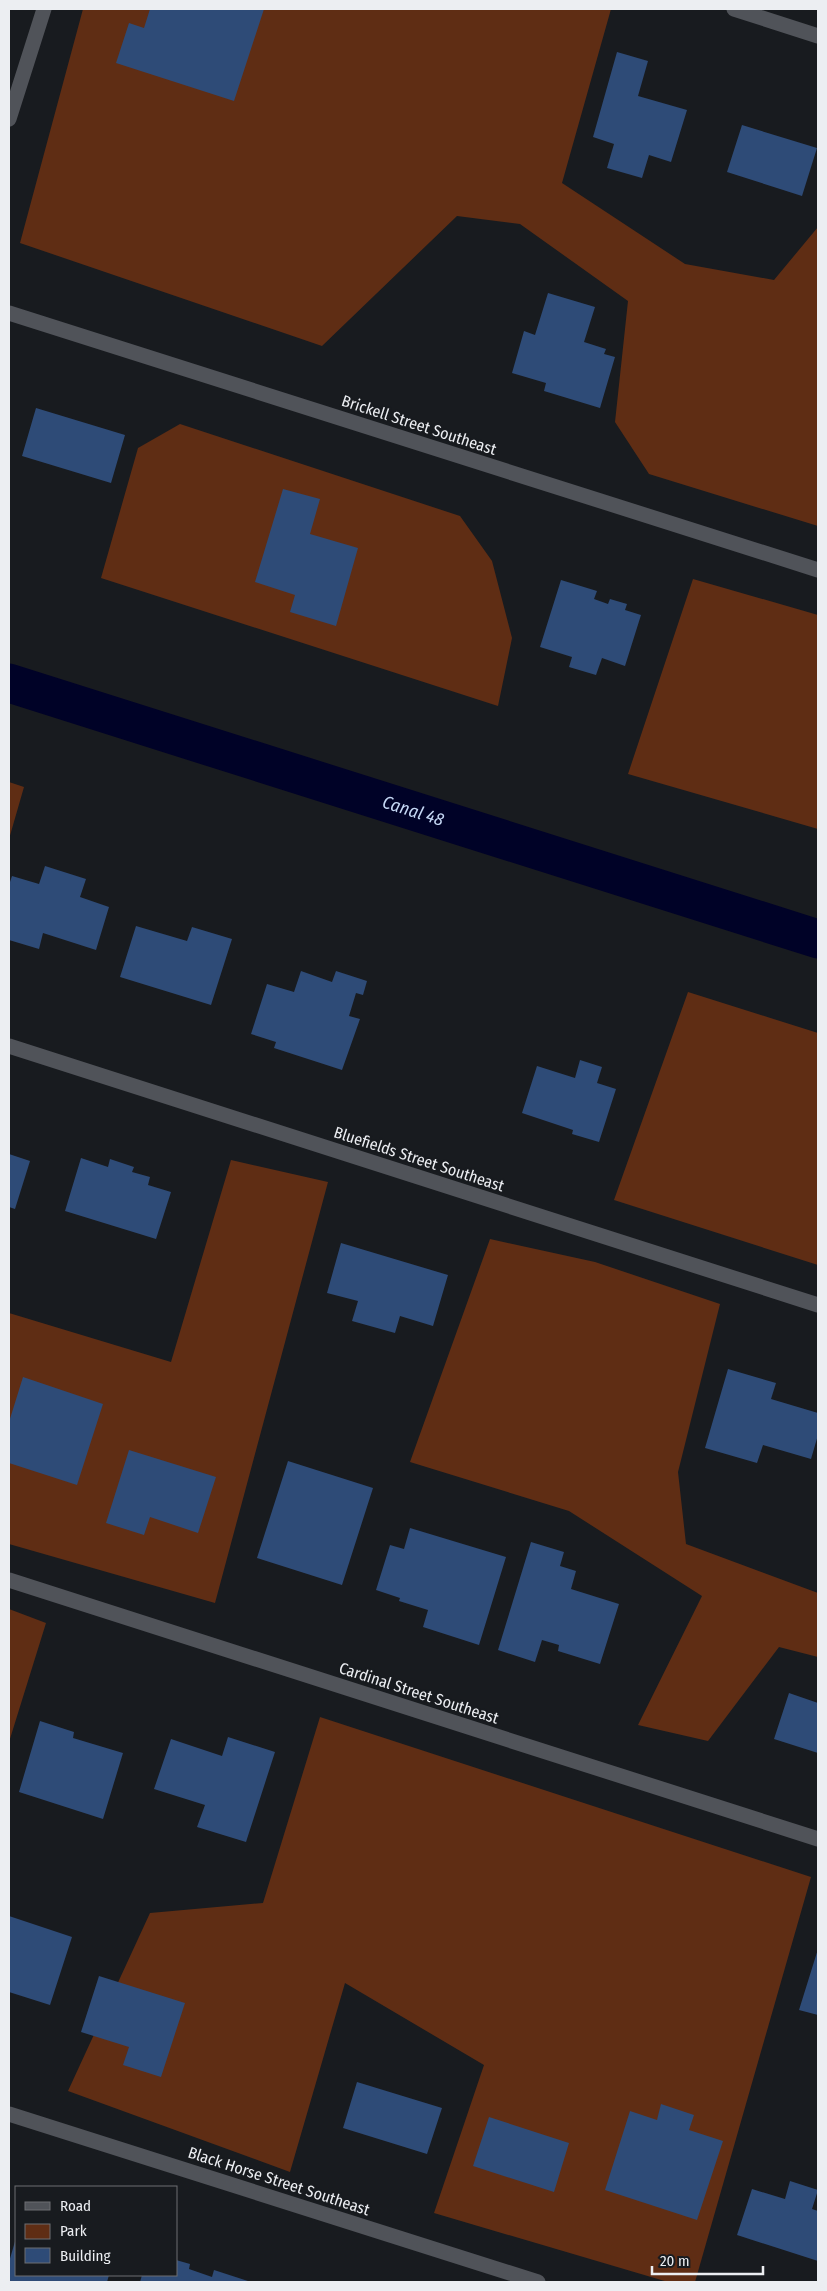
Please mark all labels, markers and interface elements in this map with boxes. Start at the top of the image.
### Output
street label: Brickell Street Southeast [339,391,500,459]
water label: Canal 48 [380,791,447,831]
street label: Bluefields Street Southeast [331,1122,507,1196]
street label: Cardinal Street Southeast [337,1658,502,1728]
street label: Black Horse Street Southeast [186,2143,373,2220]
legend [15,2186,178,2276]
text: Road [60,2197,91,2215]
text: Park [60,2222,87,2240]
scale bar [652,2244,763,2276]
text: Building [60,2247,111,2265]
text: 20 m [660,2252,690,2270]

